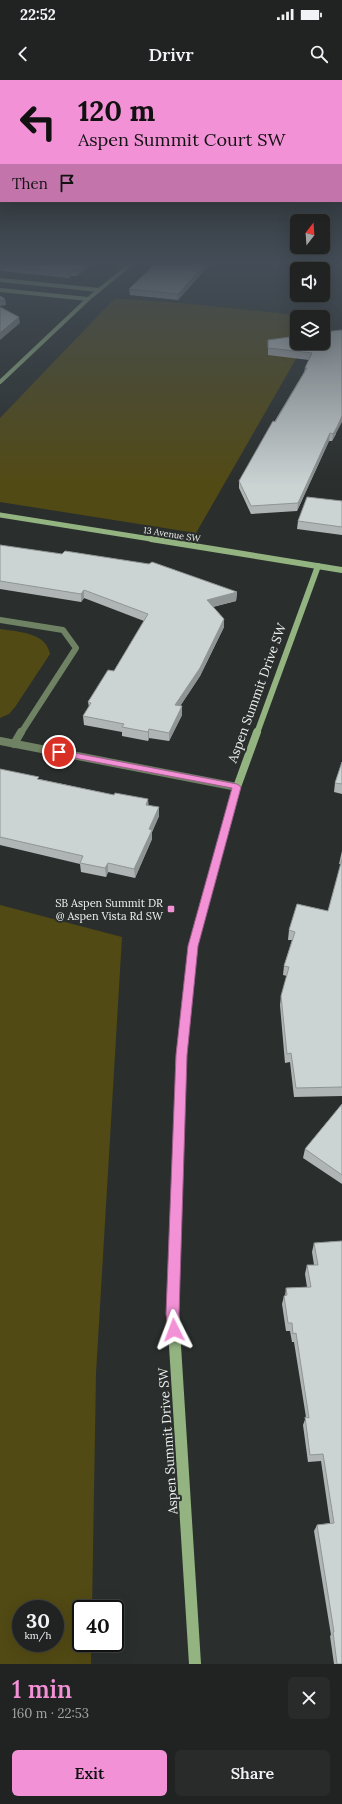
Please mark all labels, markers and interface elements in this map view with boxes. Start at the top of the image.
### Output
text: 22:52 [20,5,56,24]
icon: back [12,43,34,65]
text: Drivr [148,43,194,66]
icon: search [308,43,330,65]
text: 120 m [78,93,155,129]
icon: left [12,96,64,148]
text: Aspen Summit Court SW [78,128,285,151]
icon: arrive [56,172,78,194]
text: Then [12,174,48,193]
north arrow [290,214,330,254]
map controls [290,214,330,350]
button: sound [290,262,330,302]
button: layers [290,310,330,350]
street label: 13 Avenue SW [143,524,202,544]
street label: Aspen Summit Drive SW [224,620,291,766]
pin [42,735,76,769]
icon: arrive [48,741,70,763]
place label: SB Aspen Summit DR @ Aspen Vista Rd SW [55,896,164,923]
marker: SB Aspen Summit DR @ Aspen Vista Rd SW [166,904,176,914]
position arrow [153,1309,195,1351]
street label: Aspen Summit Drive SW [154,1366,182,1516]
speed limit sign: 40 [72,1600,124,1652]
text: 30 [26,1608,50,1633]
text: km/h [24,1629,52,1642]
text: 1 min [12,1674,72,1705]
button: close [288,1677,330,1719]
text: 160 m · 22:53 [12,1705,89,1722]
button: Exit [12,1750,167,1796]
button: Share [175,1750,330,1796]

